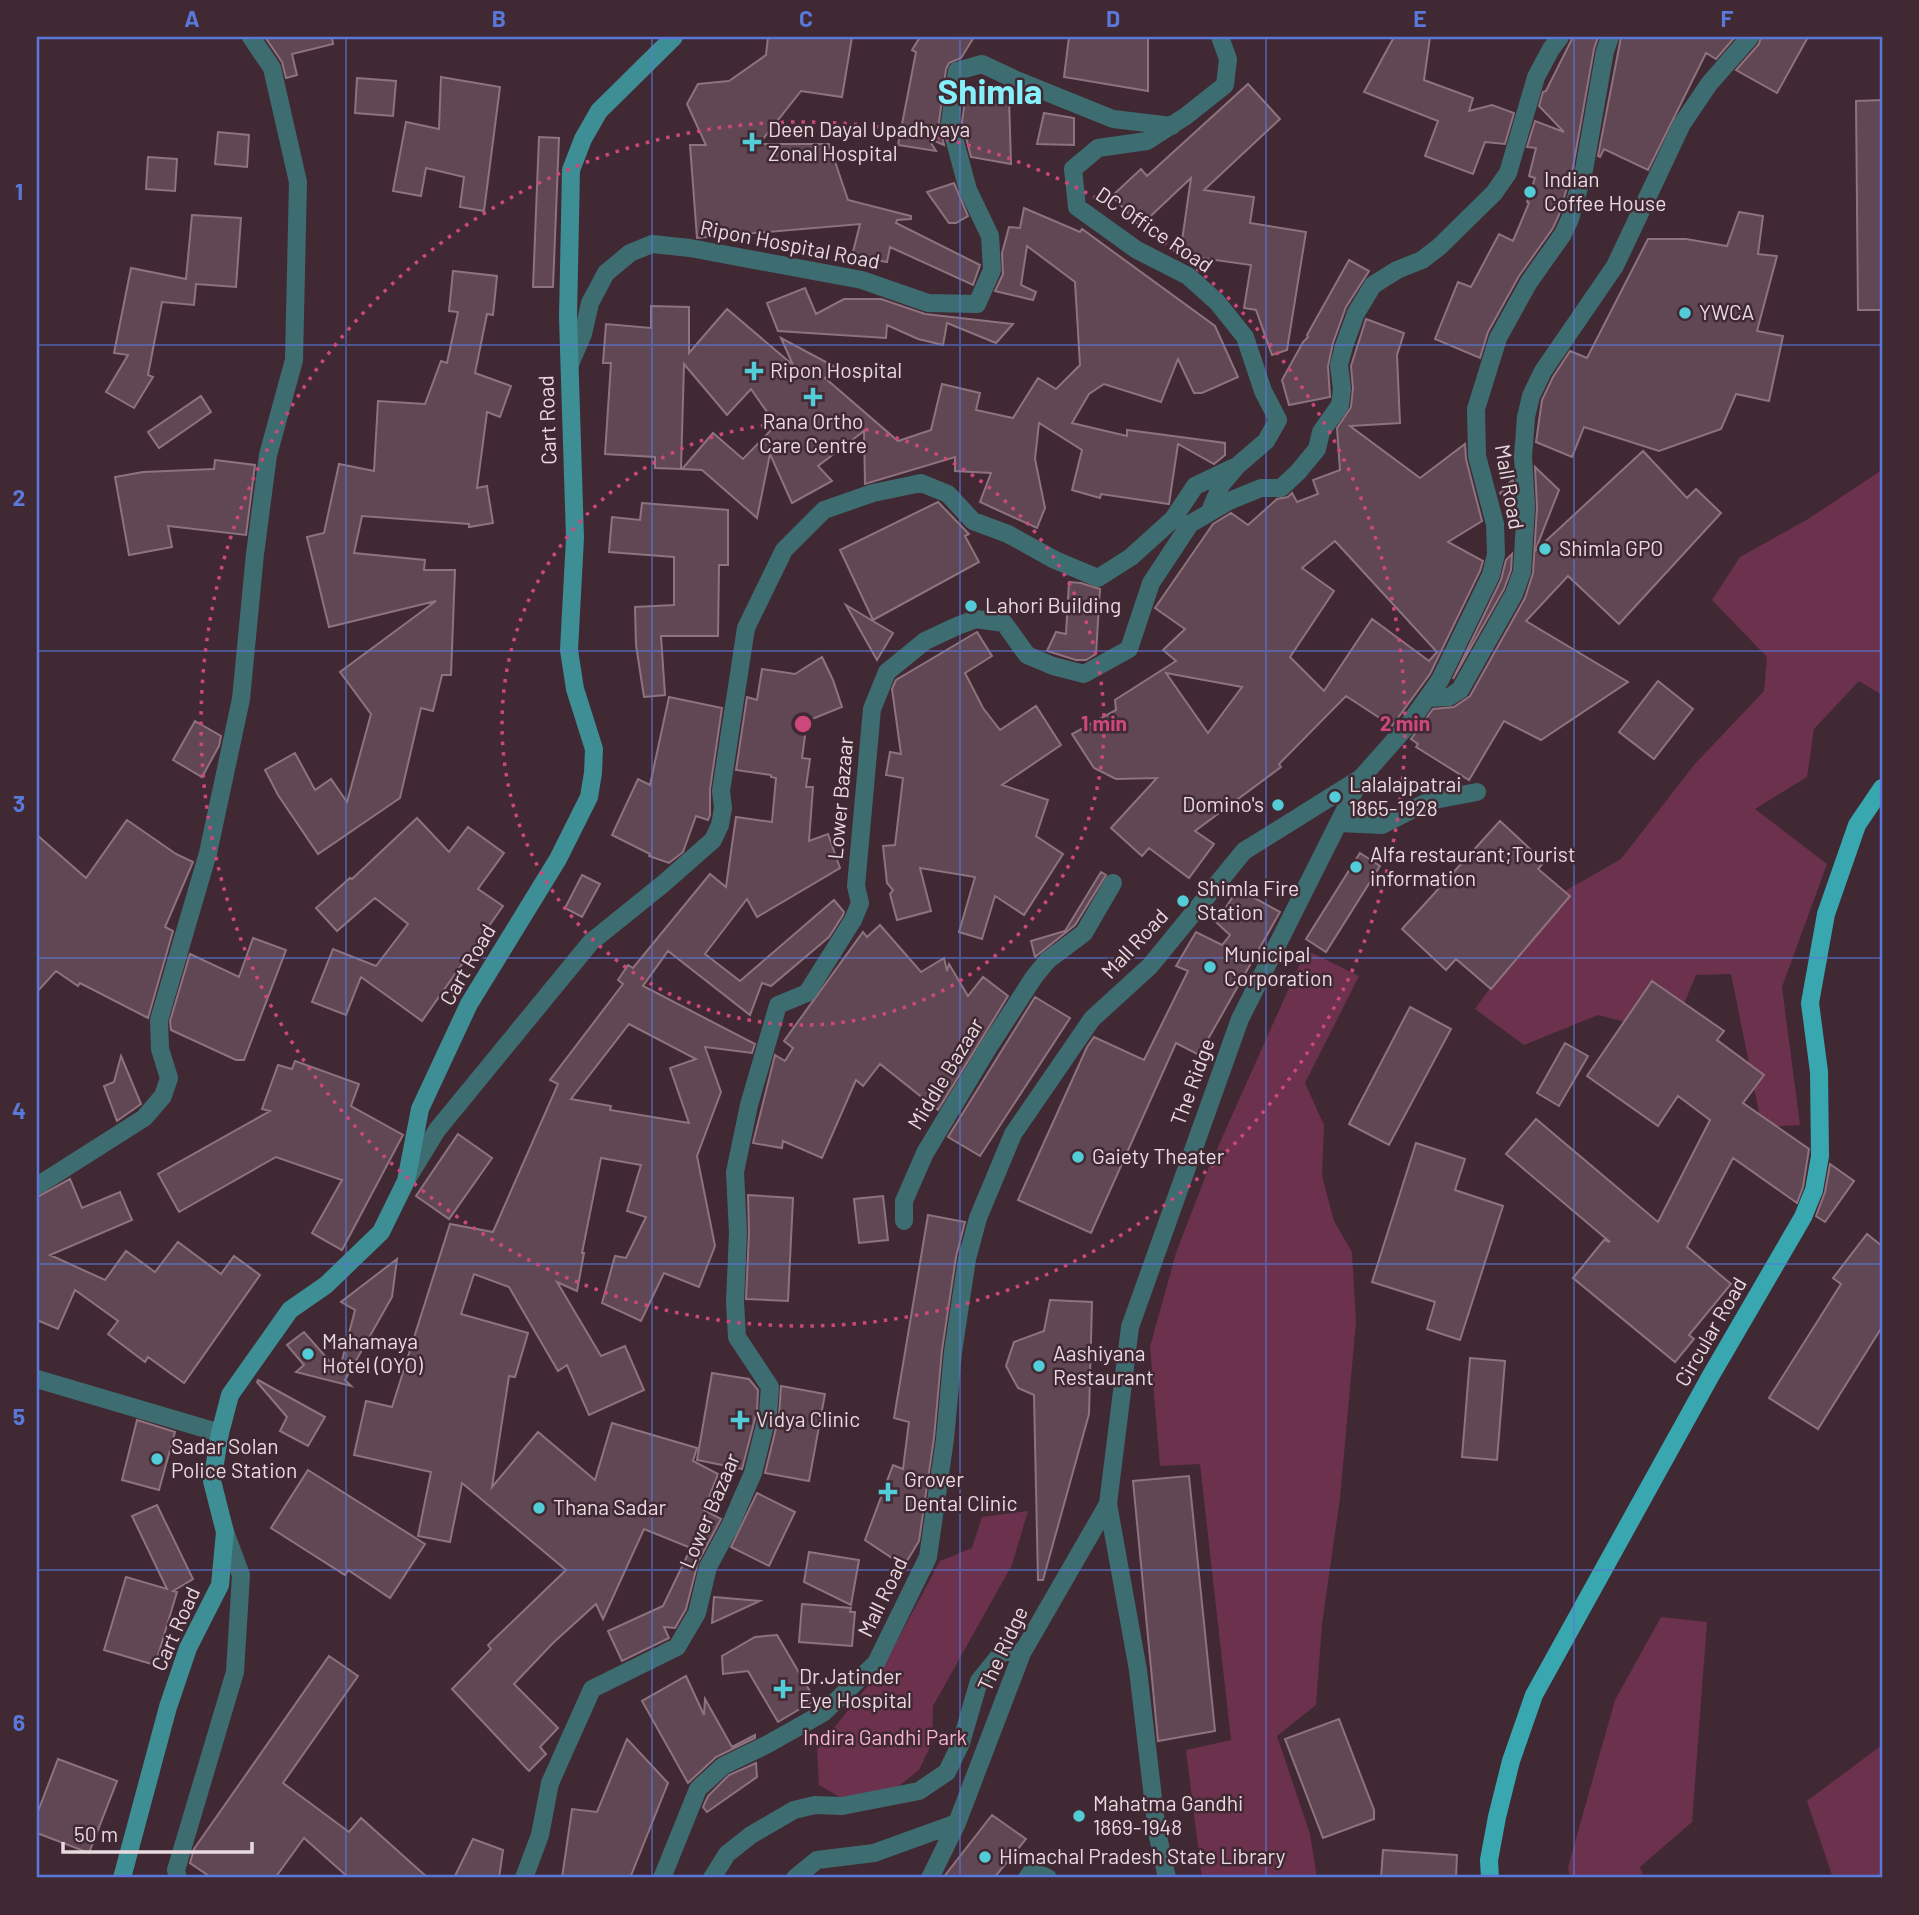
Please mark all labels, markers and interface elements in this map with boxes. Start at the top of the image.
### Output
text: A [184,4,200,32]
text: B [492,4,506,32]
text: C [799,4,813,32]
text: D [1106,4,1120,32]
text: E [1413,4,1427,32]
text: F [1721,4,1734,32]
district label: Shimla [937,69,1043,111]
place label: Deen Dayal Upadhyaya Zonal Hospital [768,116,970,165]
marker: Deen Dayal Upadhyaya Zonal Hospital [742,132,762,152]
place label: Indian Coffee House [1544,166,1666,215]
text: 1 [15,177,23,205]
street label: DC Office Road [1092,181,1218,277]
marker: Indian Coffee House [1522,184,1538,200]
street label: Ripon Hospital Road [698,214,882,273]
place label: YWCA [1699,299,1755,324]
marker: YWCA [1677,305,1693,321]
place label: Ripon Hospital [770,357,902,382]
marker: Ripon Hospital [744,361,764,381]
street label: Cart Road [532,375,561,465]
marker: Rana Ortho Care Centre [803,387,823,407]
place label: Rana Ortho Care Centre [759,408,867,457]
street label: Mall Road [1491,442,1530,531]
text: 2 [13,483,25,511]
place label: Shimla GPO [1559,535,1663,560]
marker: Shimla GPO [1537,541,1553,557]
place label: Lahori Building [985,592,1121,617]
marker: Lahori Building [963,598,979,614]
text: 1 min [1081,710,1127,735]
text: 2 min [1380,710,1430,735]
centre of rings [791,712,815,736]
street label: Lower Bazaar [822,735,857,860]
place label: Lalalajpatrai 1865-1928 [1349,771,1462,820]
text: 3 [13,789,25,817]
marker: Lalalajpatrai 1865-1928 [1327,789,1343,805]
place label: Domino's [1182,791,1264,816]
marker: Domino's [1270,797,1286,813]
place label: Alfa restaurant;Tourist information [1370,841,1576,890]
marker: Alfa restaurant;Tourist information [1348,859,1364,875]
place label: Shimla Fire Station [1197,875,1299,924]
marker: Shimla Fire Station [1175,893,1191,909]
street label: Mall Road [1095,903,1172,983]
street label: Cart Road [433,919,500,1009]
place label: Municipal Corporation [1224,941,1333,990]
marker: Municipal Corporation [1202,959,1218,975]
street label: Middle Bazaar [902,1013,988,1134]
street label: The Ridge [1164,1035,1219,1128]
text: 4 [12,1096,26,1124]
place label: Gaiety Theater [1092,1143,1225,1168]
marker: Gaiety Theater [1070,1149,1086,1165]
street label: Circular Road [1668,1272,1751,1390]
place label: Mahamaya Hotel (OYO) [322,1328,423,1377]
place label: Aashiyana Restaurant [1053,1340,1154,1389]
marker: Mahamaya Hotel (OYO) [300,1346,316,1362]
marker: Aashiyana Restaurant [1031,1358,1047,1374]
text: 5 [13,1402,25,1430]
place label: Vidya Clinic [756,1406,860,1431]
marker: Vidya Clinic [730,1410,750,1430]
place label: Sadar Solan Police Station [171,1433,297,1482]
street label: Lower Bazaar [673,1449,744,1572]
marker: Sadar Solan Police Station [149,1451,165,1467]
place label: Grover Dental Clinic [904,1466,1017,1515]
marker: Grover Dental Clinic [878,1482,898,1502]
place label: Thana Sadar [553,1494,666,1519]
marker: Thana Sadar [531,1500,547,1516]
street label: Mall Road [852,1552,912,1640]
street label: Cart Road [145,1582,204,1674]
street label: The Ridge [971,1602,1032,1695]
place label: Dr.Jatinder Eye Hospital [799,1663,912,1712]
marker: Dr.Jatinder Eye Hospital [773,1679,793,1699]
text: 6 [13,1708,25,1736]
park label: Indira Gandhi Park [803,1724,967,1749]
place label: Mahatma Gandhi 1869-1948 [1093,1790,1243,1839]
marker: Mahatma Gandhi 1869-1948 [1071,1808,1087,1824]
scale bar [63,1810,252,1854]
text: 50 m [74,1821,118,1846]
place label: Himachal Pradesh State Library [999,1843,1286,1868]
marker: Himachal Pradesh State Library [977,1849,993,1865]

